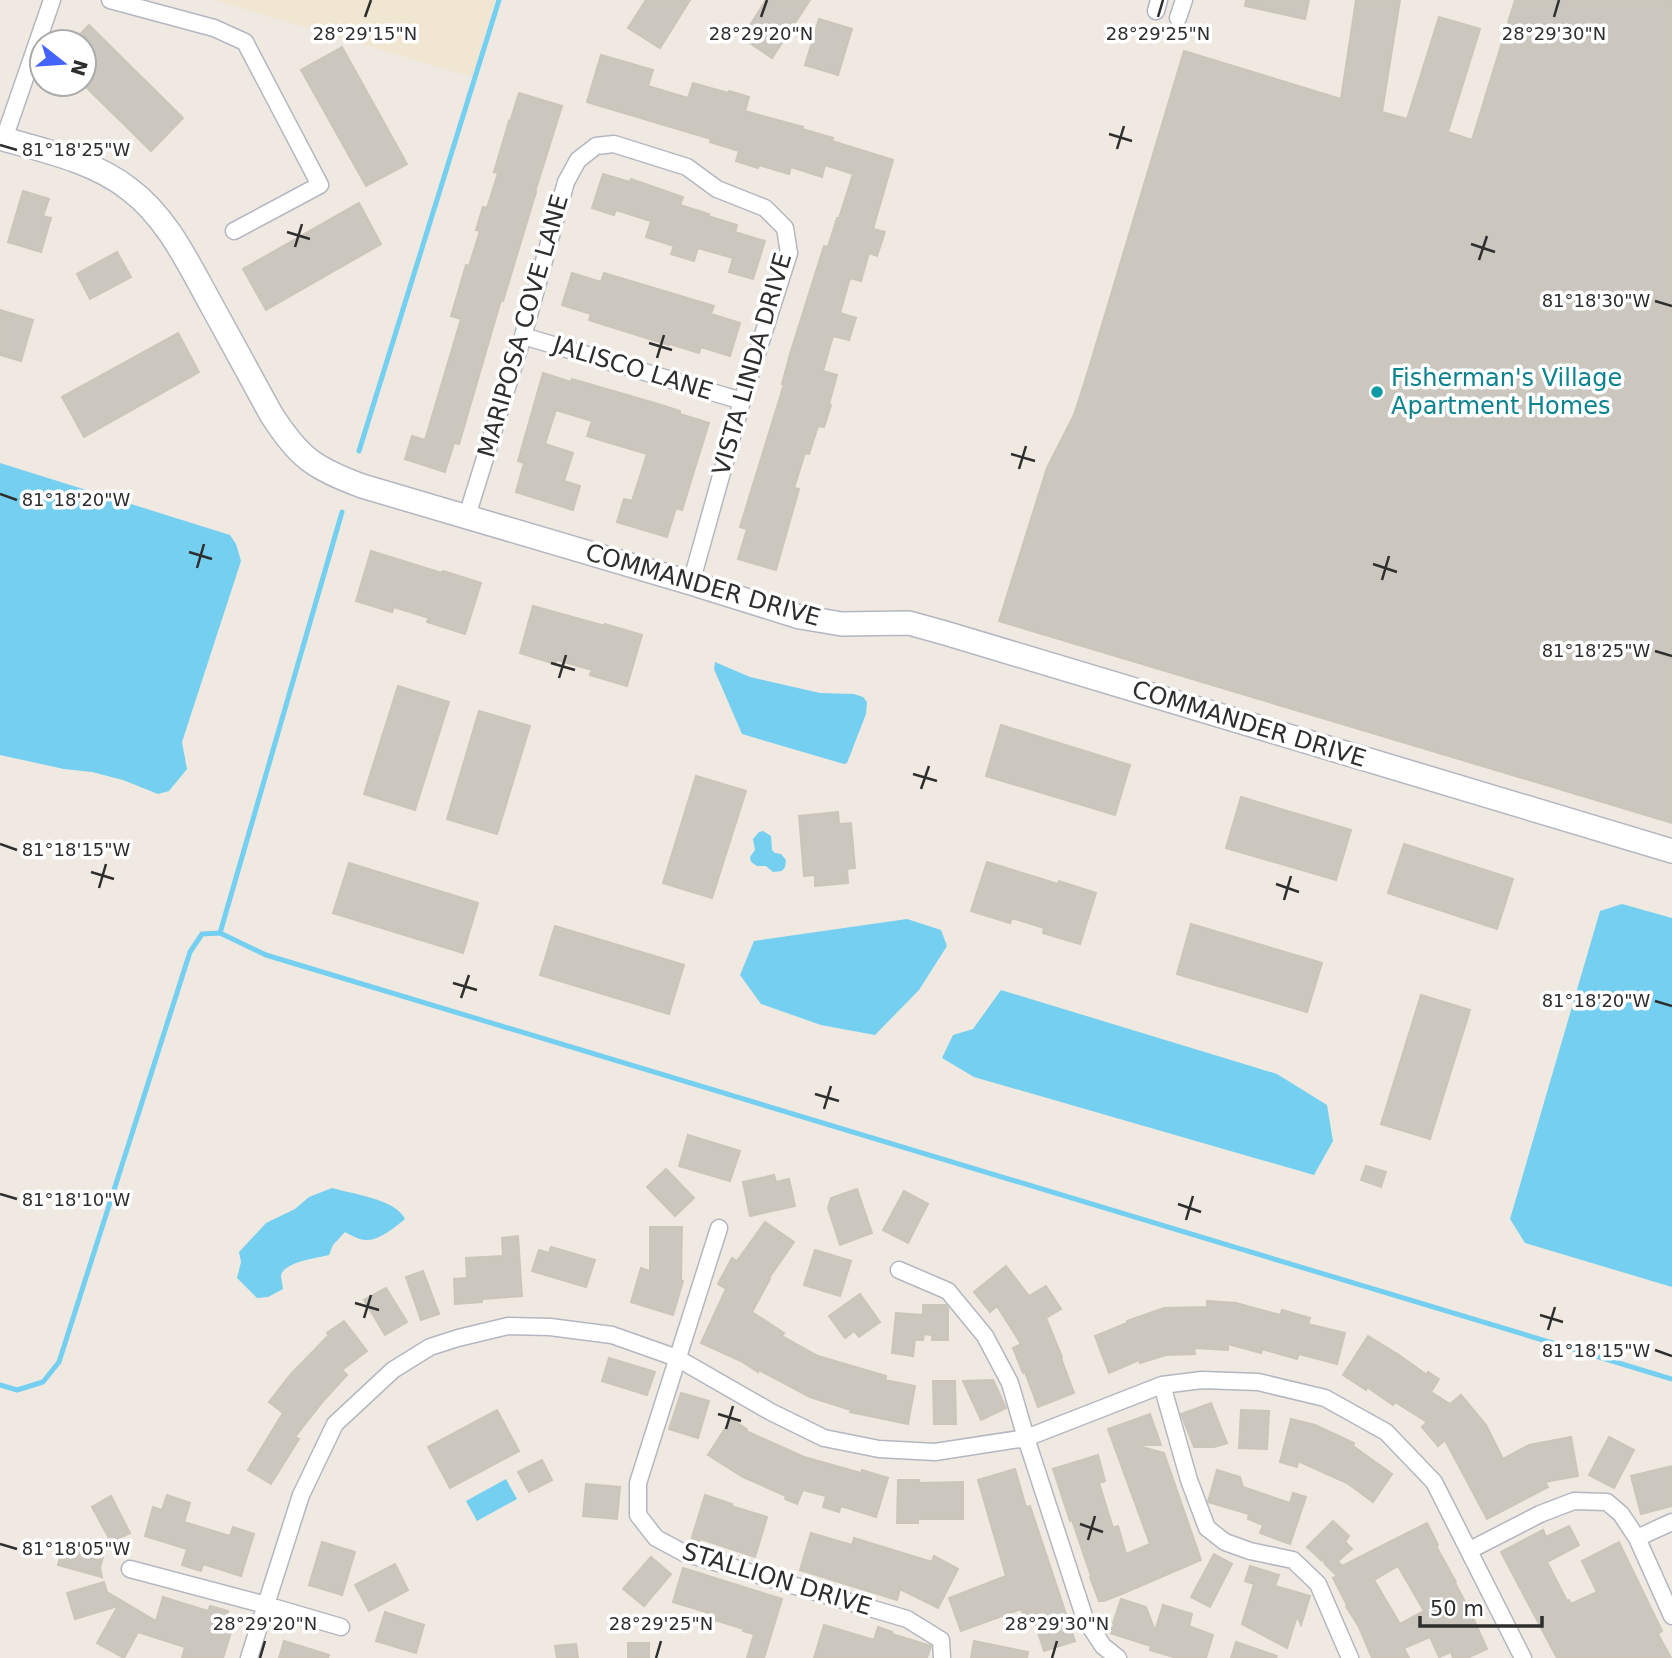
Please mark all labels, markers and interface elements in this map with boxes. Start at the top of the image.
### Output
text: 28°29'15"N [313,23,417,44]
text: 28°29'20"N [709,23,813,44]
text: 28°29'25"N [1106,23,1210,44]
text: 28°29'30"N [1502,23,1606,44]
north arrow [28,28,98,98]
text: N [66,57,92,79]
text: 81°18'25"W [22,139,131,160]
street label: MARIPOSA COVE LANE [472,191,574,461]
street label: VISTA LINDA DRIVE [707,250,797,478]
text: 81°18'30"W [1542,290,1651,311]
street label: JALISCO LANE [548,330,716,406]
place label: Fisherman's Village Apartment Homes [1391,364,1622,420]
marker: Fisherman's Village Apartment Homes [1369,384,1385,400]
text: 81°18'20"W [22,489,131,510]
street label: COMMANDER DRIVE [582,538,824,632]
text: 81°18'25"W [1542,640,1651,661]
street label: COMMANDER DRIVE [1129,675,1369,773]
text: 81°18'15"W [22,839,131,860]
text: 81°18'20"W [1542,990,1651,1011]
text: 81°18'10"W [22,1189,131,1210]
text: 81°18'15"W [1542,1340,1651,1361]
street label: STALLION DRIVE [679,1537,875,1621]
text: 81°18'05"W [22,1538,131,1559]
scale bar [1420,1584,1542,1628]
text: 50 m [1430,1597,1484,1621]
text: 28°29'20"N [213,1613,317,1634]
text: 28°29'25"N [609,1613,713,1634]
text: 28°29'30"N [1005,1613,1109,1634]

